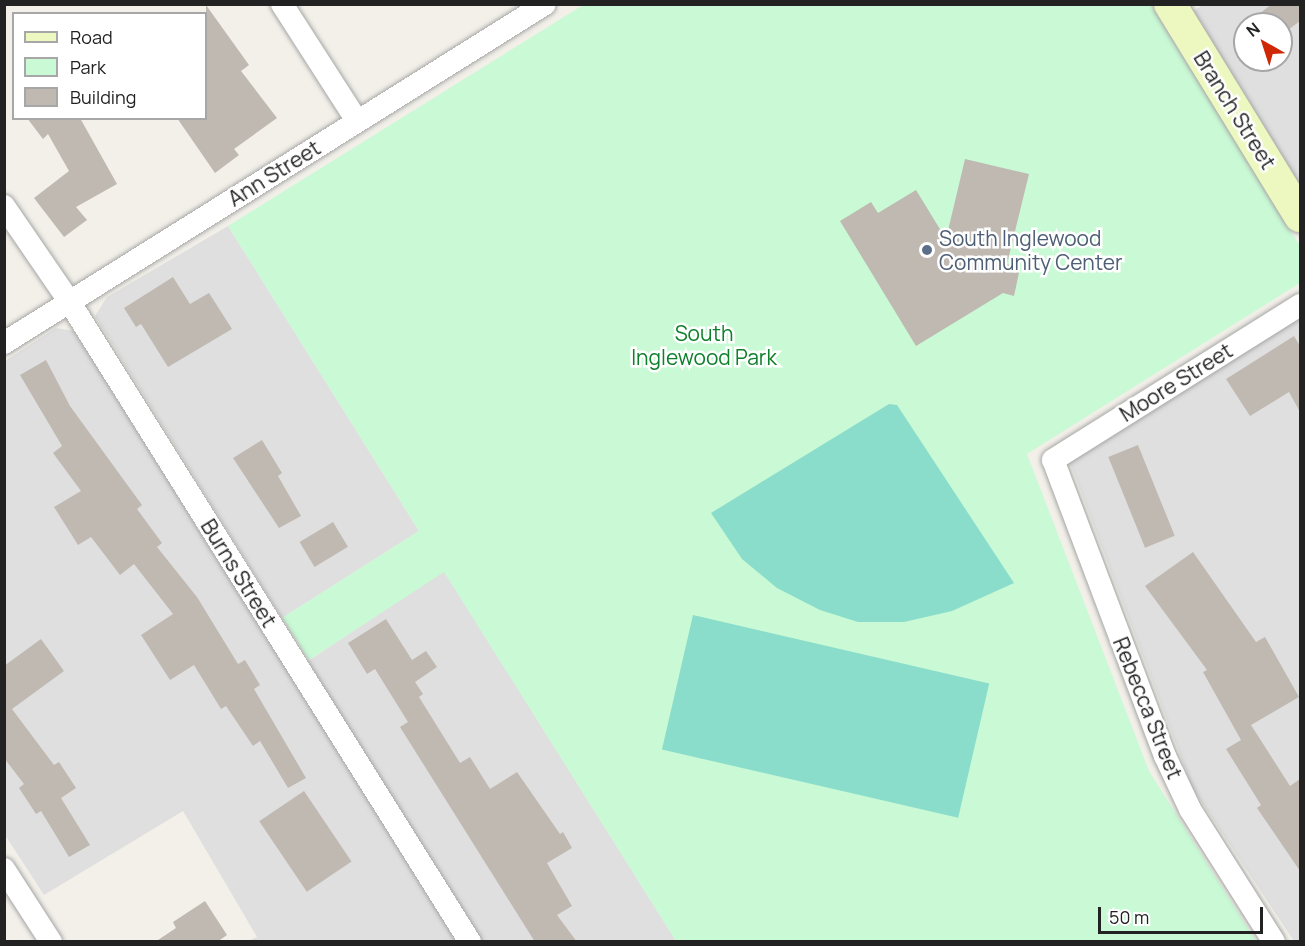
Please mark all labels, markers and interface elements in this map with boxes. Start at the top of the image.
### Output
legend [12,12,207,120]
north arrow [1233,12,1293,72]
text: N [1242,17,1264,42]
text: Road [70,25,113,49]
street label: Branch Street [1189,46,1281,174]
text: Park [70,55,106,79]
text: Building [70,85,136,109]
street label: Ann Street [223,135,325,211]
place label: South Inglewood Community Center [939,225,1123,275]
marker: South Inglewood Community Center [920,243,934,257]
park label: South Inglewood Park [631,320,777,370]
street label: Moore Street [1115,337,1237,427]
street label: Burns Street [196,514,282,632]
street label: Rebecca Street [1108,633,1188,783]
scale bar [1101,895,1266,933]
text: 50 m [1109,905,1149,929]

